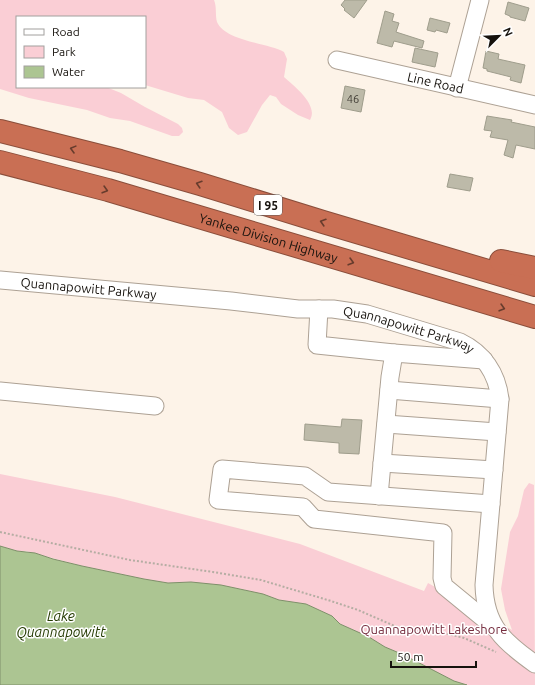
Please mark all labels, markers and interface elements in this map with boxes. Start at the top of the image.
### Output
legend [16,16,146,88]
north arrow [479,16,519,56]
text: Road [52,25,80,38]
text: N [501,26,515,38]
text: Park [52,45,76,58]
text: Water [52,65,85,78]
street label: Line Road [406,69,465,96]
house number: 46 [347,93,359,105]
one-way arrow [70,146,77,154]
one-way arrow [195,180,202,189]
one-way arrow [102,185,109,194]
road number: I 95 [254,195,282,215]
street label: Yankee Division Highway [198,211,339,265]
one-way arrow [320,218,327,227]
one-way arrow [348,258,354,266]
street label: Quannapowitt Parkway [20,275,157,301]
one-way arrow [498,303,505,312]
street label: Quannapowitt Parkway [342,304,477,356]
water label: Lake Quannapowitt [16,608,106,641]
park label: Quannapowitt Lakeshore [361,622,507,637]
scale bar [391,643,476,669]
text: 50 m [397,650,424,663]

